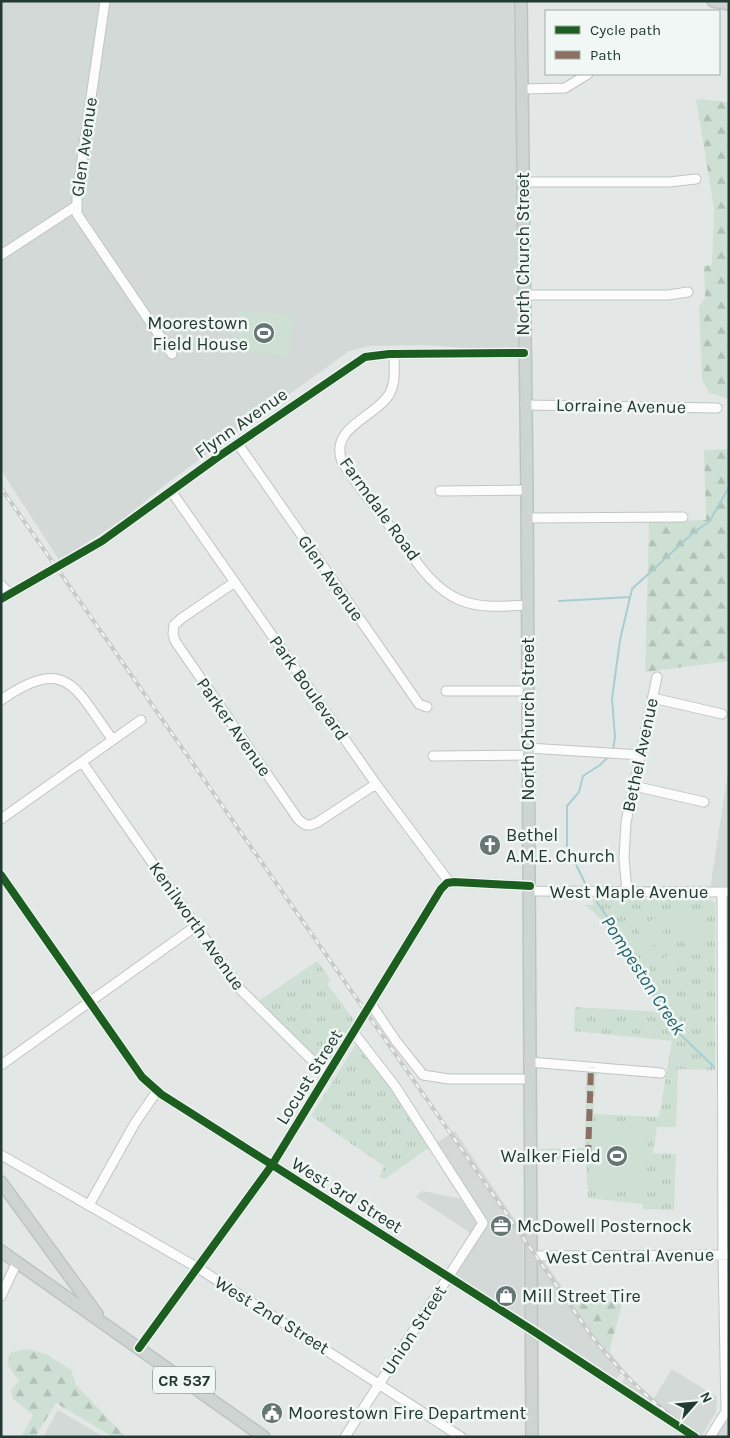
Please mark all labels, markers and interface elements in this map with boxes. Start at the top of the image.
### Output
legend [545,10,720,75]
text: Cycle path [590,21,661,39]
text: Path [590,46,621,64]
street label: Glen Avenue [66,96,102,198]
street label: North Church Street [512,172,534,336]
place label: Moorestown Field House [147,312,248,355]
sports icon: Moorestown Field House [252,321,276,345]
street label: Flynn Avenue [190,383,292,463]
street label: Lorraine Avenue [556,394,686,418]
street label: Farmdale Road [335,453,425,565]
street label: Glen Avenue [293,531,369,625]
street label: Park Boulevard [265,631,353,745]
street label: North Church Street [517,637,539,801]
street label: Parker Avenue [192,673,276,781]
street label: Bethel Avenue [617,696,663,814]
place label: Bethel A.M.E. Church [506,824,615,867]
church icon: Bethel A.M.E. Church [478,833,502,857]
street label: Kenilworth Avenue [144,857,250,995]
street label: West Maple Avenue [550,881,708,903]
water label: Pompeston Creek [597,912,690,1039]
street label: Locust Street [271,1025,347,1129]
sports icon: Walker Field [605,1144,629,1168]
place label: Walker Field [501,1145,601,1167]
street label: West 3rd Street [287,1152,407,1238]
office icon: McDowell Posternock [489,1214,513,1238]
place label: McDowell Posternock [517,1215,692,1237]
street label: West Central Avenue [546,1244,714,1268]
street label: West 2nd Street [211,1271,334,1359]
street label: Union Street [377,1281,451,1379]
shop icon: Mill Street Tire [494,1284,518,1308]
place label: Mill Street Tire [522,1285,641,1307]
road number: CR 537 [153,1366,215,1394]
north arrow [670,1378,720,1428]
text: N [696,1389,716,1406]
public building icon: Moorestown Fire Department [260,1401,284,1425]
place label: Moorestown Fire Department [288,1402,527,1424]

